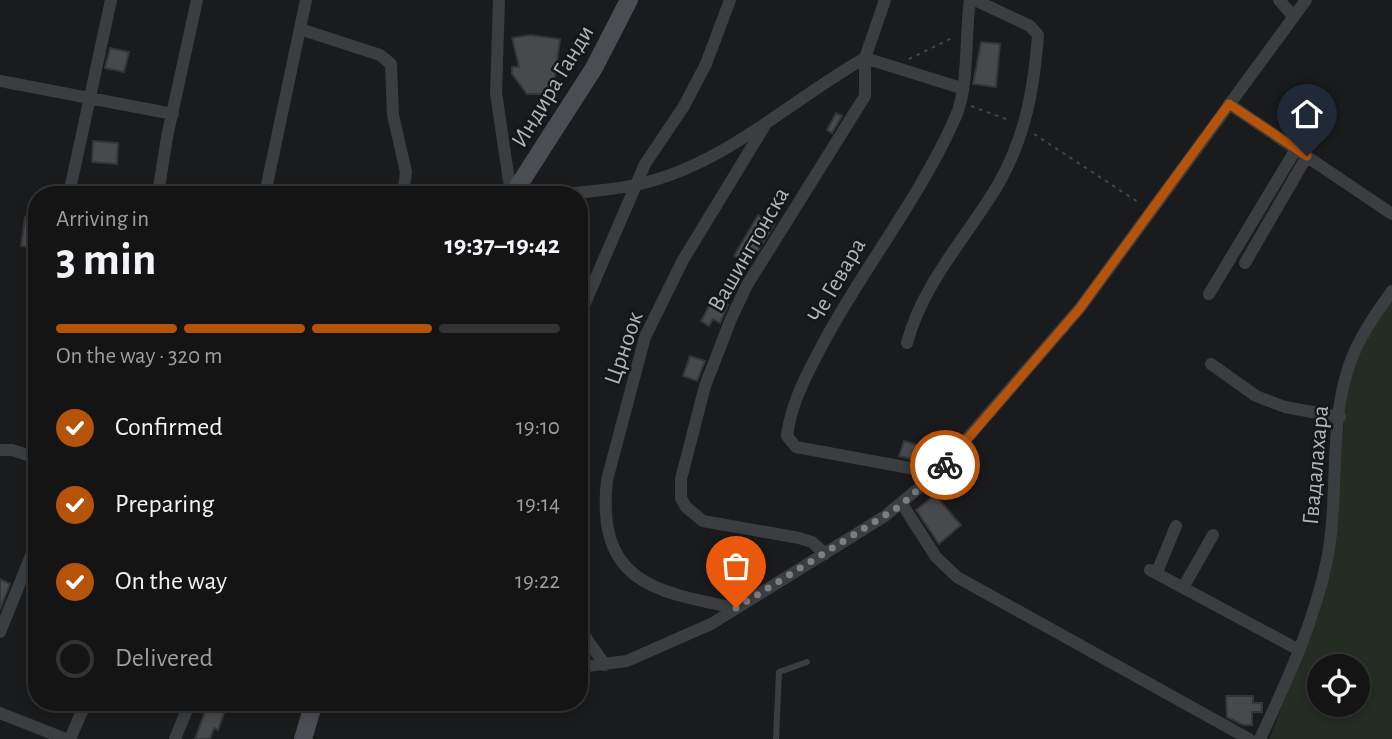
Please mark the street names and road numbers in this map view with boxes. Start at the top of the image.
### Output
street label: Индира Ганди [507,21,599,152]
street label: Вашингтонска [704,183,794,316]
street label: Че Гевара [803,234,871,327]
street label: Црноок [600,309,648,388]
street label: Гвадалахара [1299,404,1333,526]

